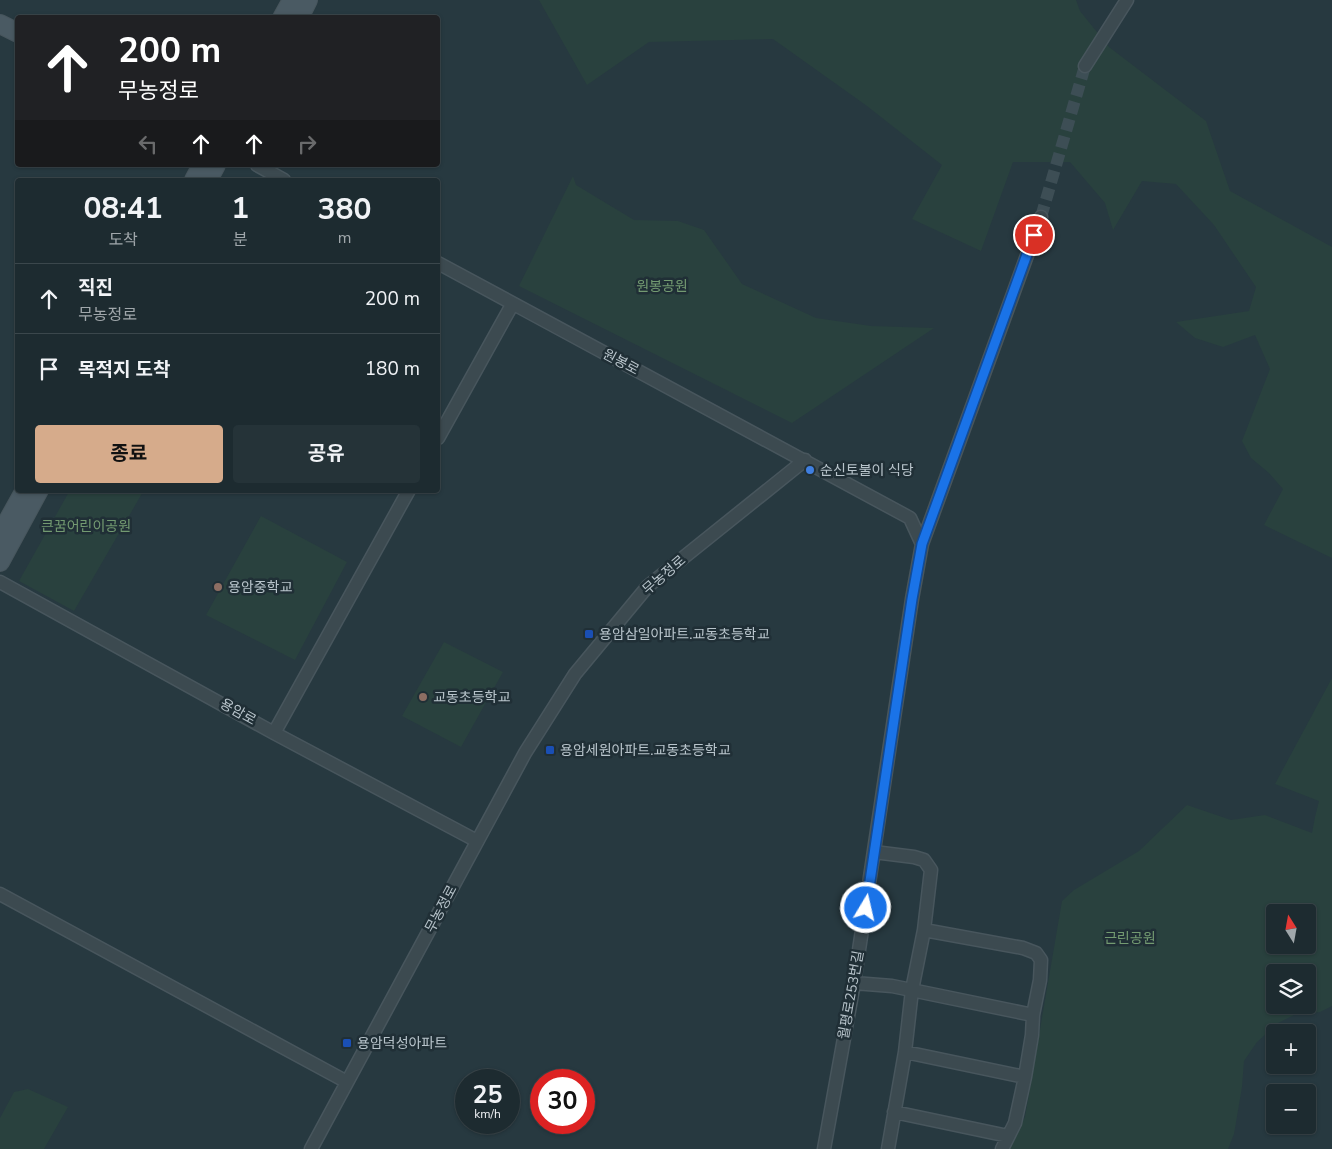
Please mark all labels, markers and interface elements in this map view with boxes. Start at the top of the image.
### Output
text: 200 m [118,27,221,74]
icon: ahead [35,35,100,100]
text: 무농정로 [118,76,199,106]
icon: left [134,130,162,158]
icon: ahead [187,130,215,158]
icon: ahead [240,130,268,158]
icon: right [293,130,321,158]
text: 08:41 [83,188,163,229]
text: 1 [231,188,249,229]
text: 380 [318,189,372,230]
pin [1013,214,1055,256]
icon: arrive [1020,221,1048,249]
text: m [338,227,351,249]
text: 도착 [108,229,138,251]
text: 분 [233,229,248,251]
text: 직진 [78,275,113,301]
park label: 원봉공원 [636,277,688,296]
icon: ahead [35,285,63,313]
text: 200 m [365,286,420,312]
text: 무농정로 [78,304,137,326]
street label: 원봉로 [599,345,643,380]
icon: arrive [35,355,63,383]
text: 180 m [365,356,420,382]
text: 목적지 도착 [78,357,171,383]
button: 종료 [35,425,223,483]
button: 공유 [233,425,420,483]
place label: 순신토불이 식당 [820,461,914,480]
marker: 순신토불이 식당 [804,464,816,476]
park label: 큰꿈어린이공원 [41,517,131,536]
street label: 무농정로 [638,551,690,599]
place label: 용암중학교 [228,578,293,597]
marker: 용암중학교 [212,581,224,593]
place label: 용암삼일아파트.교동초등학교 [599,625,770,644]
marker: 용암삼일아파트.교동초등학교 [583,628,595,640]
place label: 교동초등학교 [433,688,510,707]
marker: 교동초등학교 [417,691,429,703]
street label: 용암로 [216,694,260,730]
place label: 용암세원아파트.교동초등학교 [560,741,731,760]
marker: 용암세원아파트.교동초등학교 [544,744,556,756]
position arrow [839,881,891,933]
street label: 무농정로 [421,882,462,936]
north arrow [1266,904,1316,954]
map controls [1266,904,1316,1134]
park label: 근린공원 [1104,929,1156,948]
street label: 월평로253번길 [834,949,868,1041]
button: layers [1266,964,1316,1014]
button: + [1266,1024,1316,1074]
place label: 용암덕성아파트 [357,1034,447,1053]
marker: 용암덕성아파트 [341,1037,353,1049]
speed limit sign: 30 [530,1069,595,1134]
text: 25 [472,1078,503,1112]
button: − [1266,1084,1316,1134]
text: km/h [474,1106,501,1122]

